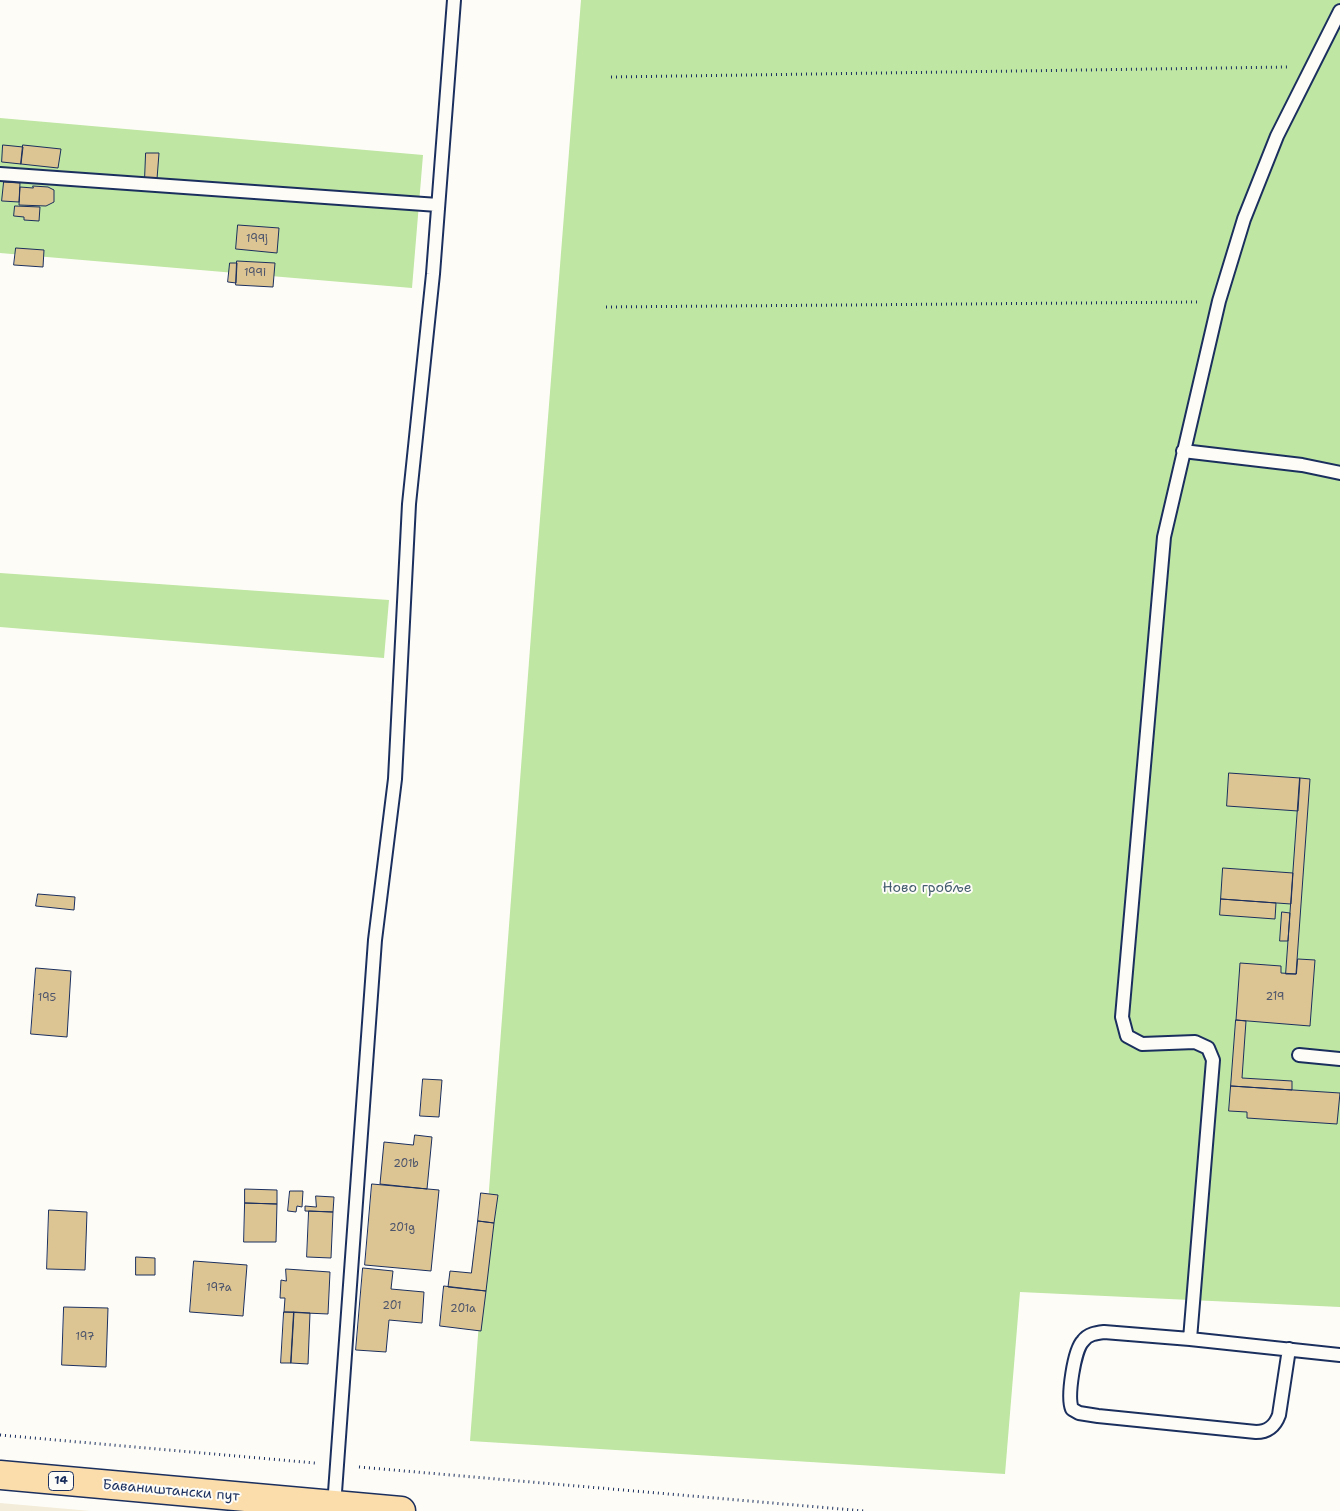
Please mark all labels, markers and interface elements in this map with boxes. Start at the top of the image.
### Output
house number: 199j [246,232,268,246]
house number: 199i [244,266,266,280]
park label: Ново гробље [882,880,972,896]
house number: 219 [1265,990,1285,1004]
house number: 195 [38,991,56,1005]
house number: 201b [393,1157,419,1171]
house number: 201g [389,1221,415,1235]
house number: 197a [206,1281,232,1295]
house number: 201 [382,1299,402,1313]
house number: 201a [450,1302,476,1316]
house number: 197 [76,1330,94,1344]
road number: 14 [48,1472,74,1490]
street label: Баваништански пут [102,1477,240,1505]

